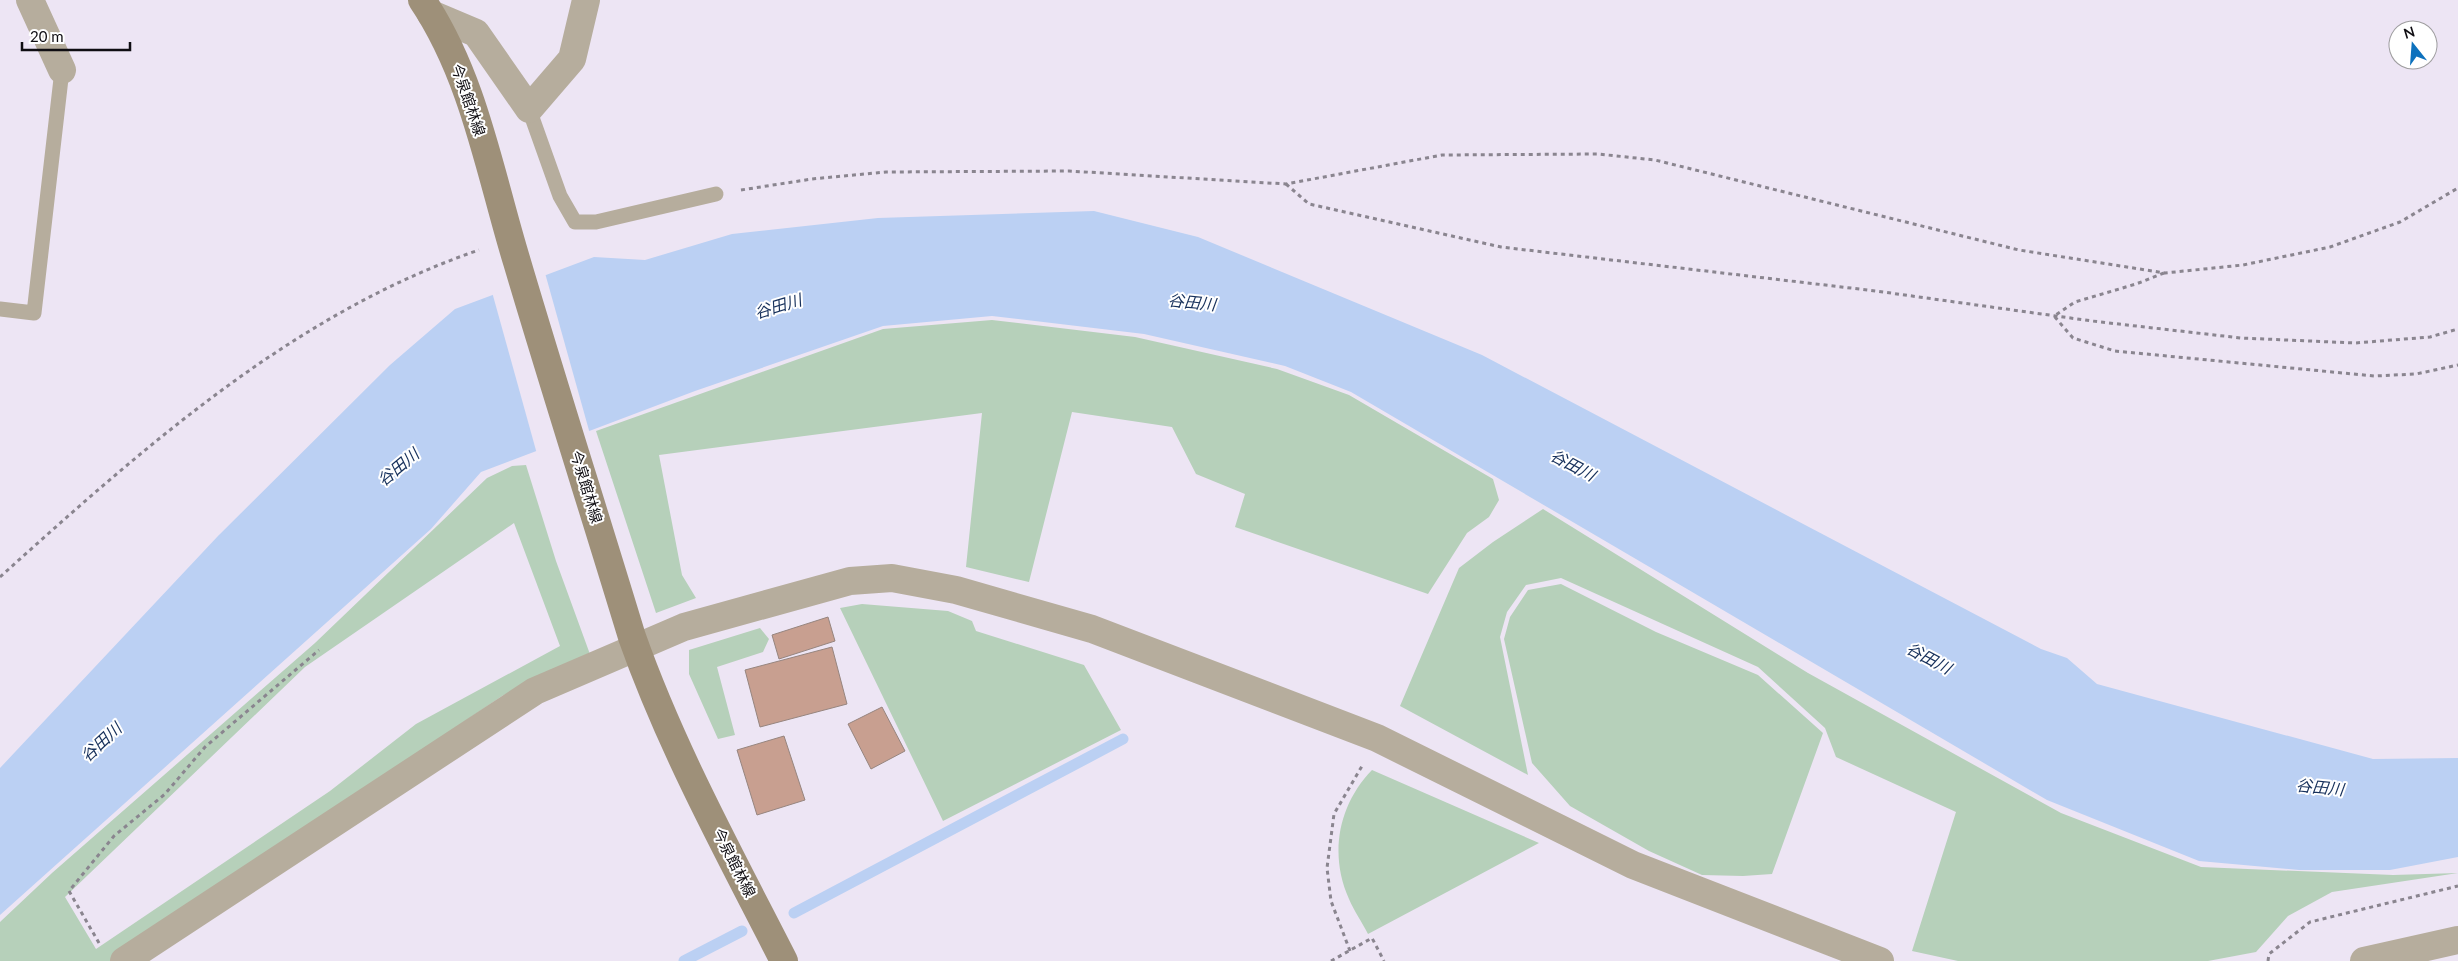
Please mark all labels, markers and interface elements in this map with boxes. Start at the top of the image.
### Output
scale bar [22,20,130,52]
north arrow [2388,20,2438,70]
text: N [2401,22,2417,42]
text: 20 m [30,27,64,45]
street label: 今泉館林線 [448,61,490,138]
water label: 谷田川 [752,289,805,322]
water label: 谷田川 [1167,290,1219,314]
water label: 谷田川 [373,443,424,489]
water label: 谷田川 [1548,445,1601,485]
street label: 今泉館林線 [567,448,607,525]
water label: 谷田川 [1904,638,1957,678]
water label: 谷田川 [77,717,126,765]
water label: 谷田川 [2295,775,2347,799]
street label: 今泉館林線 [710,825,760,900]

